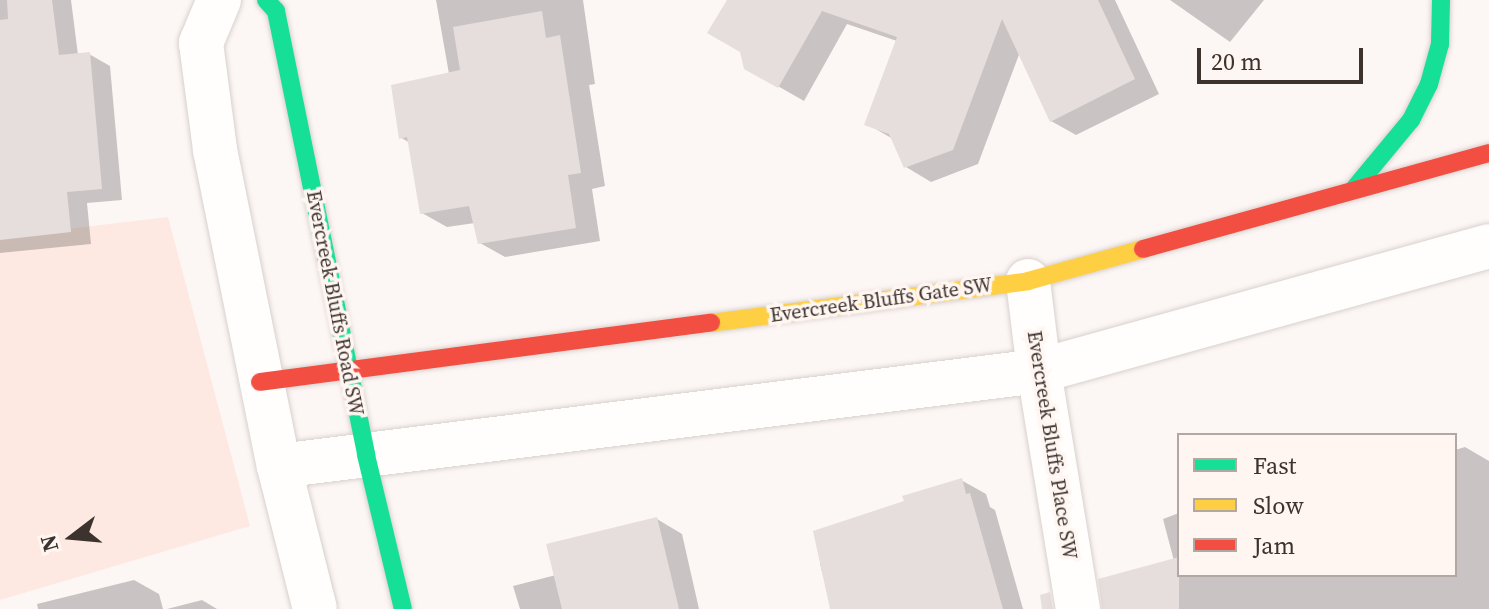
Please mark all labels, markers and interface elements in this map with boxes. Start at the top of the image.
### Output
scale bar [1201,32,1367,82]
text: 20 m [1211,45,1262,78]
street label: Evercreek Bluffs Road SW [301,188,369,418]
street label: Evercreek Bluffs Gate SW [768,273,994,327]
street label: Evercreek Bluffs Place SW [1022,329,1082,561]
legend [1177,433,1457,577]
text: Fast [1253,449,1296,482]
text: Slow [1253,489,1304,522]
north arrow [32,497,112,577]
text: Jam [1253,529,1295,562]
text: N [32,532,66,555]

